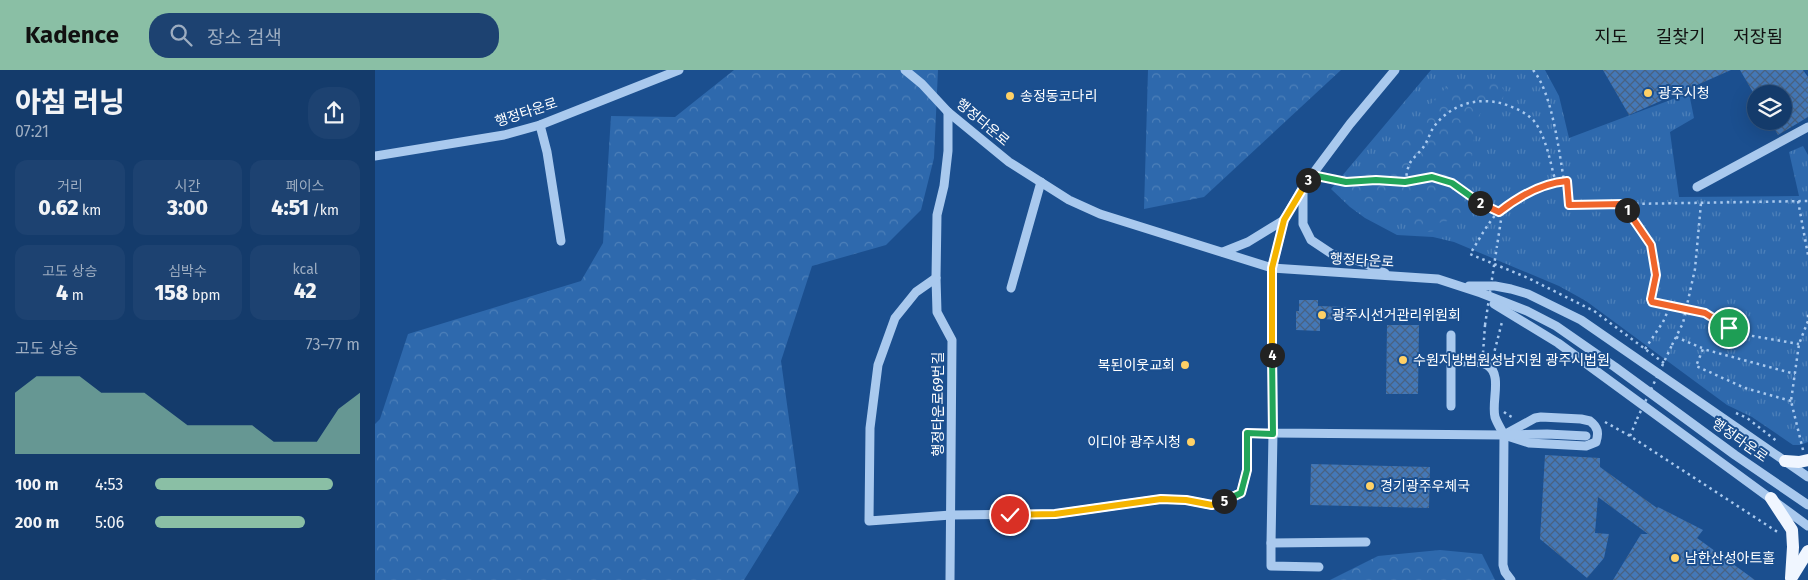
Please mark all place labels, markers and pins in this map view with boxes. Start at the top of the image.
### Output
place label: 광주시청 [1658,85,1710,102]
marker: 광주시청 [1642,87,1654,99]
place label: 송정동코다리 [1020,88,1097,105]
marker: 송정동코다리 [1004,90,1016,102]
pin: 3 [1295,168,1321,192]
pin: 2 [1467,190,1493,216]
pin: 1 [1615,198,1639,222]
place label: 광주시선거관리위원회 [1332,307,1461,324]
pin [1708,307,1750,349]
marker: 광주시선거관리위원회 [1316,309,1328,321]
pin: 4 [1259,342,1285,368]
place label: 수원지방법원성남지원 광주시법원 [1413,352,1610,369]
marker: 수원지방법원성남지원 광주시법원 [1397,354,1409,366]
place label: 복된이웃교회 [1098,357,1175,374]
marker: 복된이웃교회 [1179,359,1191,371]
place label: 이디야 광주시청 [1087,434,1181,451]
marker: 이디야 광주시청 [1185,436,1197,448]
place label: 경기광주우체국 [1380,478,1470,495]
marker: 경기광주우체국 [1364,480,1376,492]
pin: 5 [1211,488,1237,514]
pin [989,494,1031,536]
place label: 남한산성아트홀 [1685,550,1775,567]
marker: 남한산성아트홀 [1669,552,1681,564]

